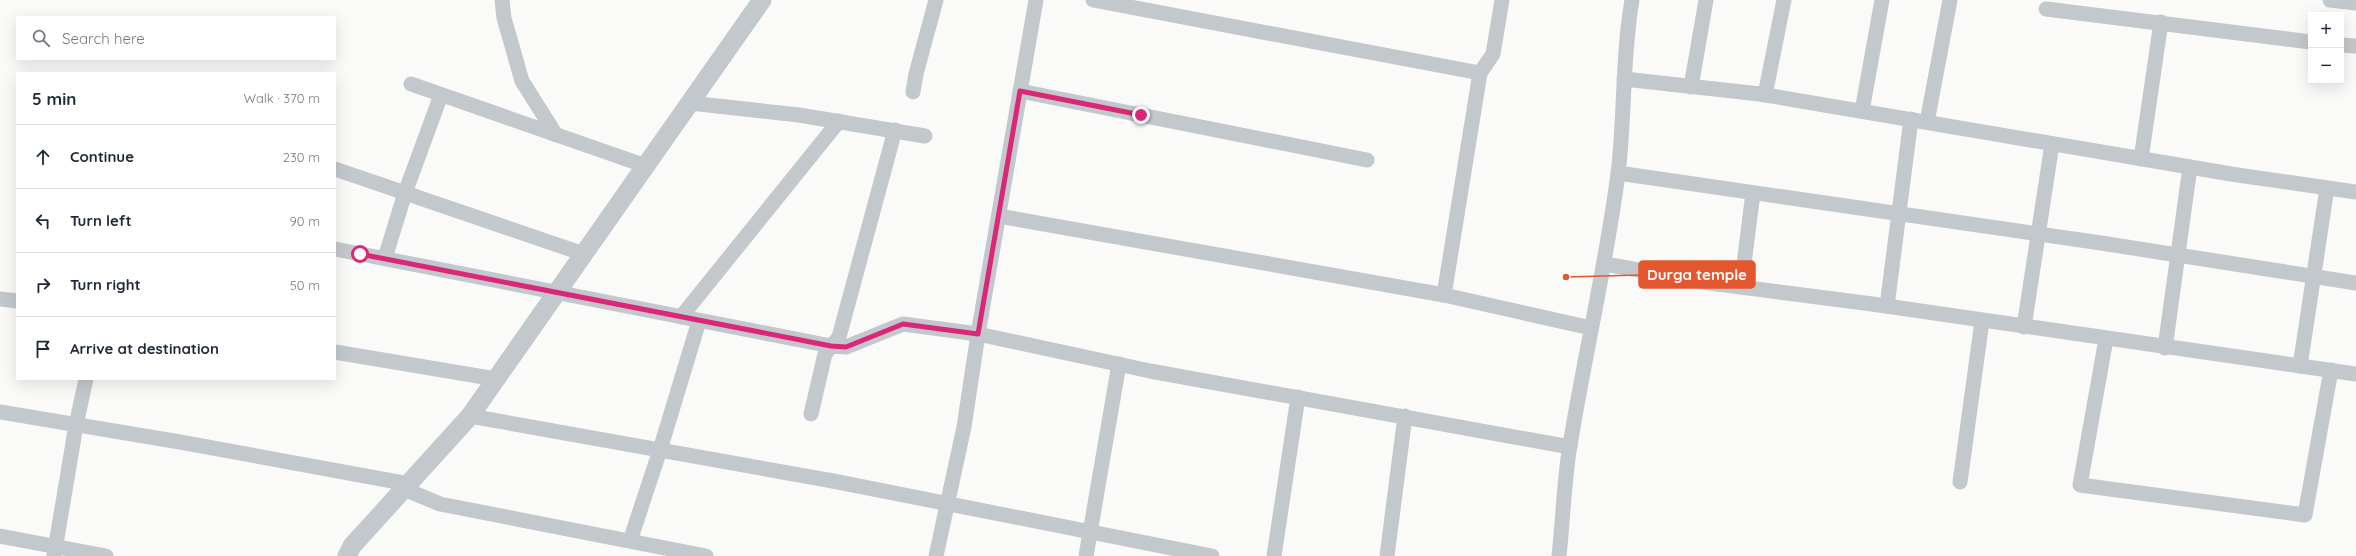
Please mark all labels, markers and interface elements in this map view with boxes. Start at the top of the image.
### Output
map controls [2308,12,2344,84]
button: + [2308,12,2344,48]
search box [16,16,336,60]
icon: search [30,27,52,49]
text: Search here [62,29,145,48]
button: − [2308,48,2344,84]
text: 5 min [32,88,76,109]
text: Walk · 370 m [243,90,320,106]
route end [1132,106,1150,124]
icon: ahead [32,146,54,168]
text: Continue [70,147,134,166]
text: 230 m [283,149,320,165]
icon: left [32,210,54,232]
text: Turn left [70,211,132,230]
text: 90 m [290,213,320,229]
route start [351,245,369,263]
callout: Durga temple [1639,261,1755,288]
text: Durga temple [1647,265,1747,284]
icon: right [32,274,54,296]
text: Turn right [70,275,141,294]
text: 50 m [290,277,320,293]
icon: arrive [32,338,54,360]
text: Arrive at destination [70,339,219,358]

